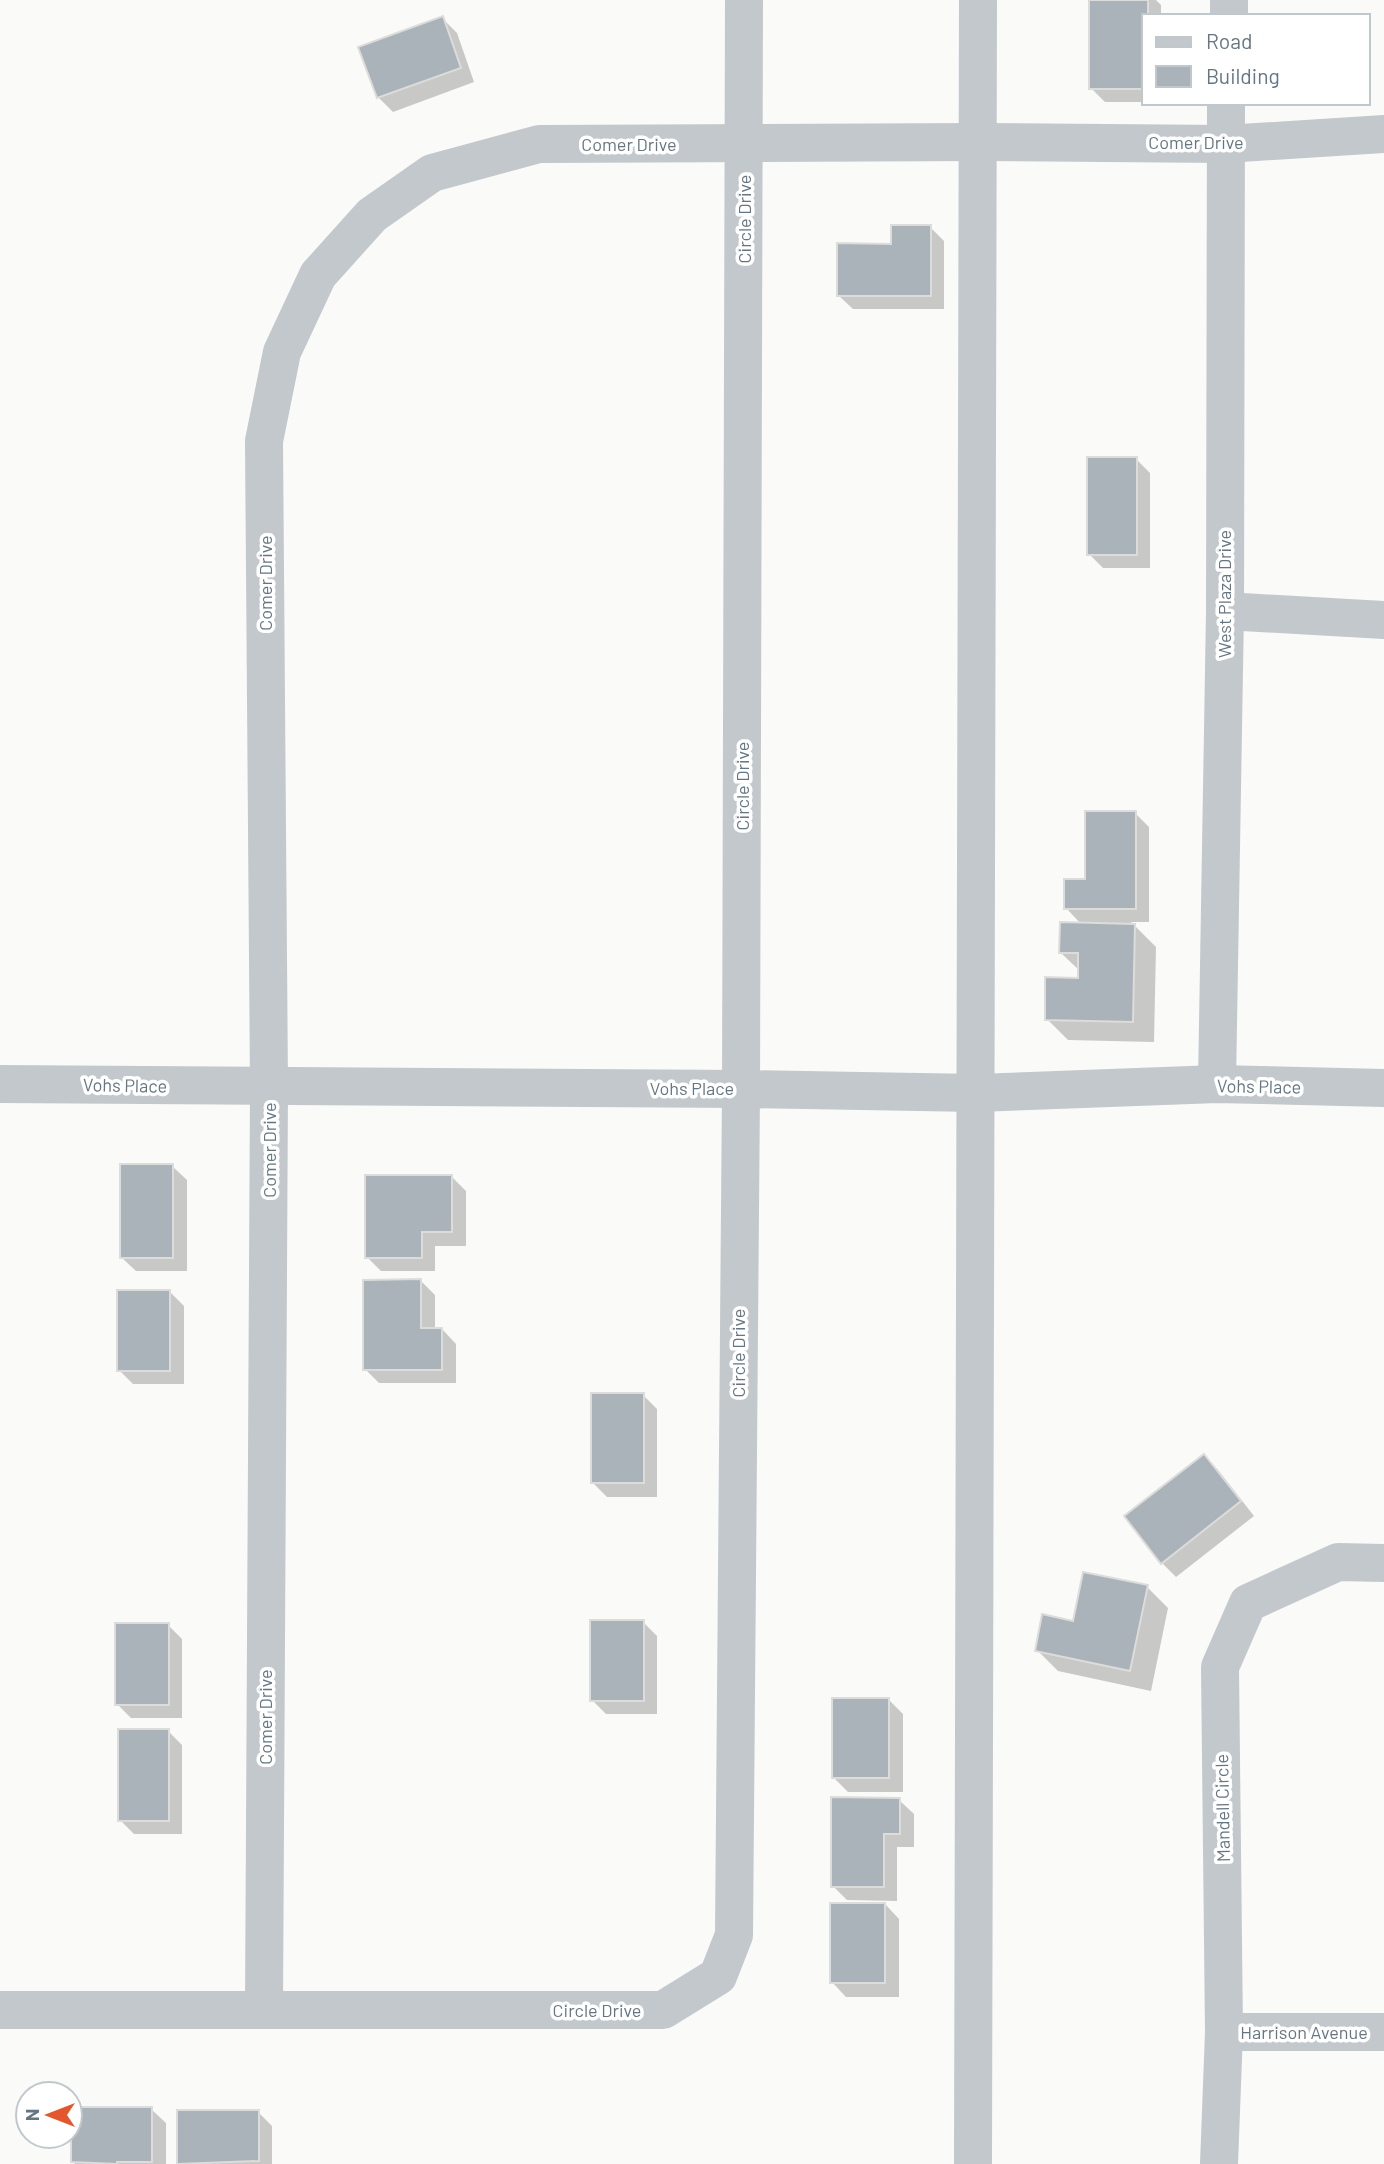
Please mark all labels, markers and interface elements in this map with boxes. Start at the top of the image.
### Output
legend [1142,14,1370,105]
text: Road [1206,28,1252,53]
text: Building [1206,63,1280,88]
street label: Comer Drive [1148,131,1244,153]
street label: Comer Drive [581,133,677,155]
street label: Circle Drive [733,175,755,263]
street label: West Plaza Drive [1213,530,1235,658]
street label: Comer Drive [254,535,276,631]
street label: Circle Drive [731,742,753,830]
street label: Vohs Place [83,1073,167,1097]
street label: Vohs Place [1217,1074,1301,1098]
street label: Vohs Place [650,1077,734,1099]
street label: Comer Drive [258,1102,280,1198]
street label: Circle Drive [727,1309,749,1397]
street label: Comer Drive [254,1669,276,1765]
street label: Mandell Circle [1210,1754,1234,1862]
street label: Circle Drive [553,1999,641,2021]
street label: Harrison Avenue [1240,2021,1368,2043]
north arrow [14,2080,84,2150]
text: N [20,2109,43,2121]

